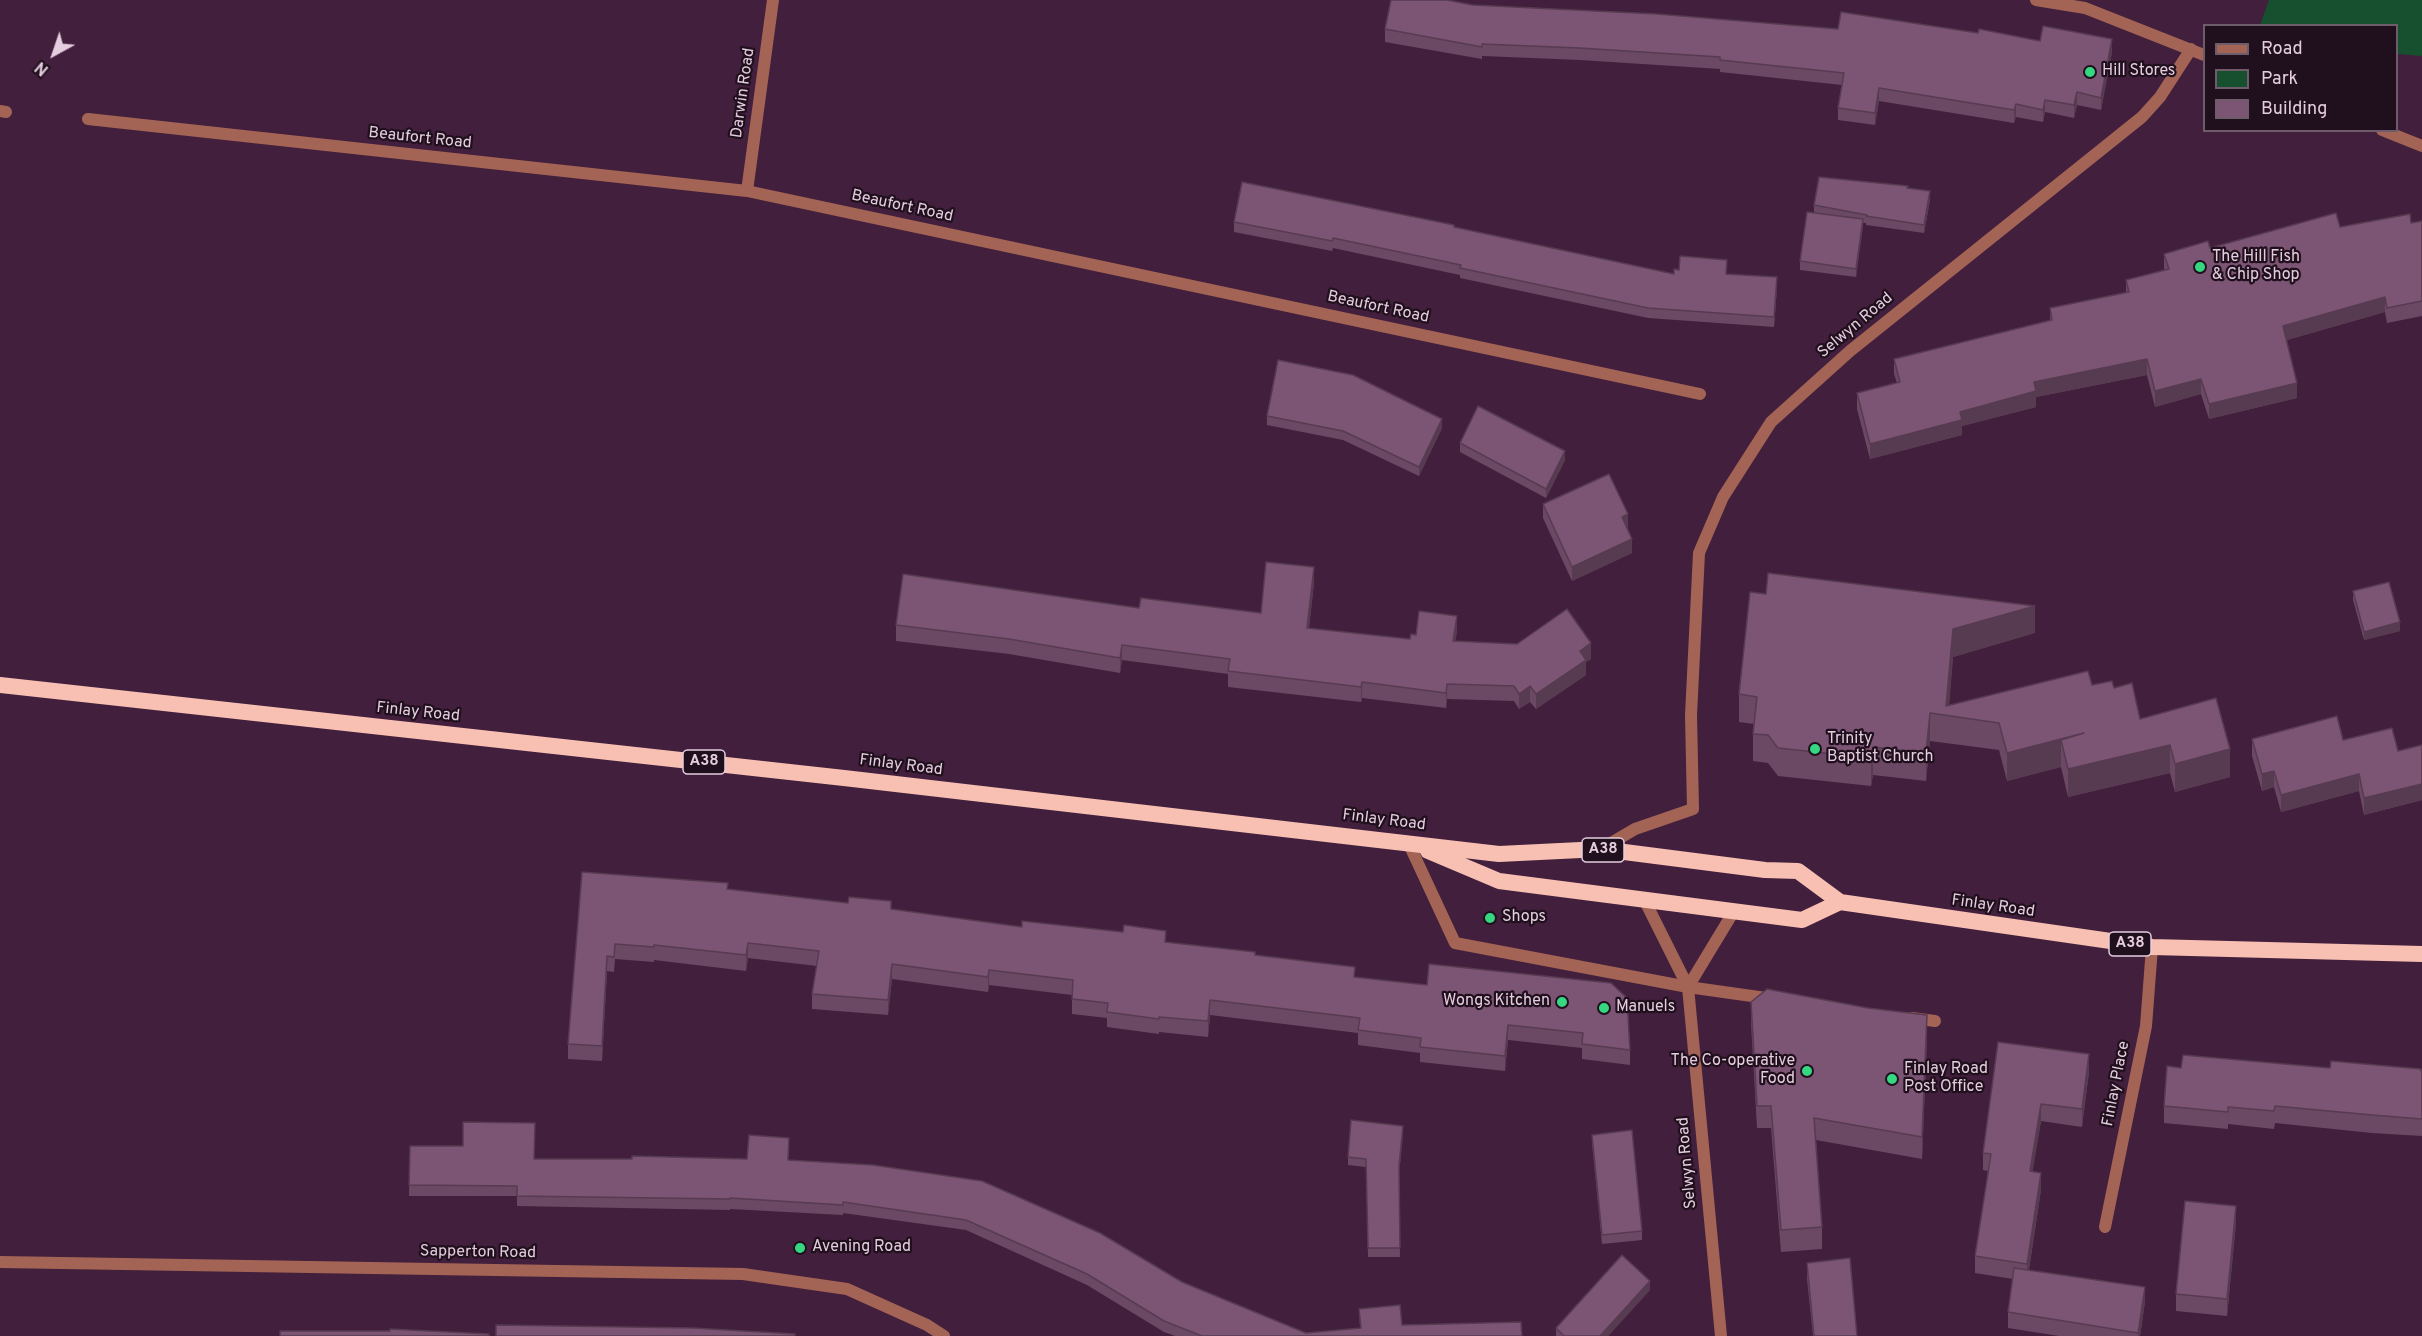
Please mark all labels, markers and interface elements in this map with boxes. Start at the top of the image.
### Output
north arrow [24,24,84,84]
legend [2203,24,2398,132]
text: Road [2261,38,2303,61]
street label: Darwin Road [728,47,760,139]
text: N [32,56,53,79]
place label: Hill Stores [2102,62,2175,82]
marker: Hill Stores [2083,65,2097,79]
text: Park [2261,68,2298,91]
text: Building [2261,98,2327,121]
street label: Beaufort Road [367,124,473,154]
street label: Beaufort Road [849,187,955,227]
place label: The Hill Fish & Chip Shop [2212,248,2300,286]
marker: The Hill Fish & Chip Shop [2193,260,2207,274]
street label: Beaufort Road [1325,288,1431,328]
street label: Selwyn Road [1815,289,1897,363]
street label: Finlay Road [375,699,461,727]
place label: Trinity Baptist Church [1827,730,1933,768]
marker: Trinity Baptist Church [1808,742,1822,756]
road number: A38 [683,750,725,774]
street label: Finlay Road [858,751,944,781]
street label: Finlay Road [1341,806,1427,836]
road number: A38 [1582,838,1624,862]
street label: Finlay Road [1950,892,2036,922]
place label: Shops [1502,908,1546,928]
marker: Shops [1483,911,1497,925]
road number: A38 [2109,932,2151,956]
place label: Wongs Kitchen [1443,992,1550,1012]
marker: Wongs Kitchen [1555,995,1569,1009]
place label: Manuels [1616,998,1675,1018]
marker: Manuels [1597,1001,1611,1015]
street label: Finlay Place [2099,1040,2135,1128]
place label: The Co-operative Food [1671,1052,1795,1090]
place label: Finlay Road Post Office [1904,1060,1988,1098]
marker: The Co-operative Food [1800,1064,1814,1078]
marker: Finlay Road Post Office [1885,1072,1899,1086]
street label: Selwyn Road [1674,1116,1702,1210]
place label: Avening Road [812,1238,911,1258]
marker: Avening Road [793,1241,807,1255]
street label: Sapperton Road [420,1242,536,1264]

